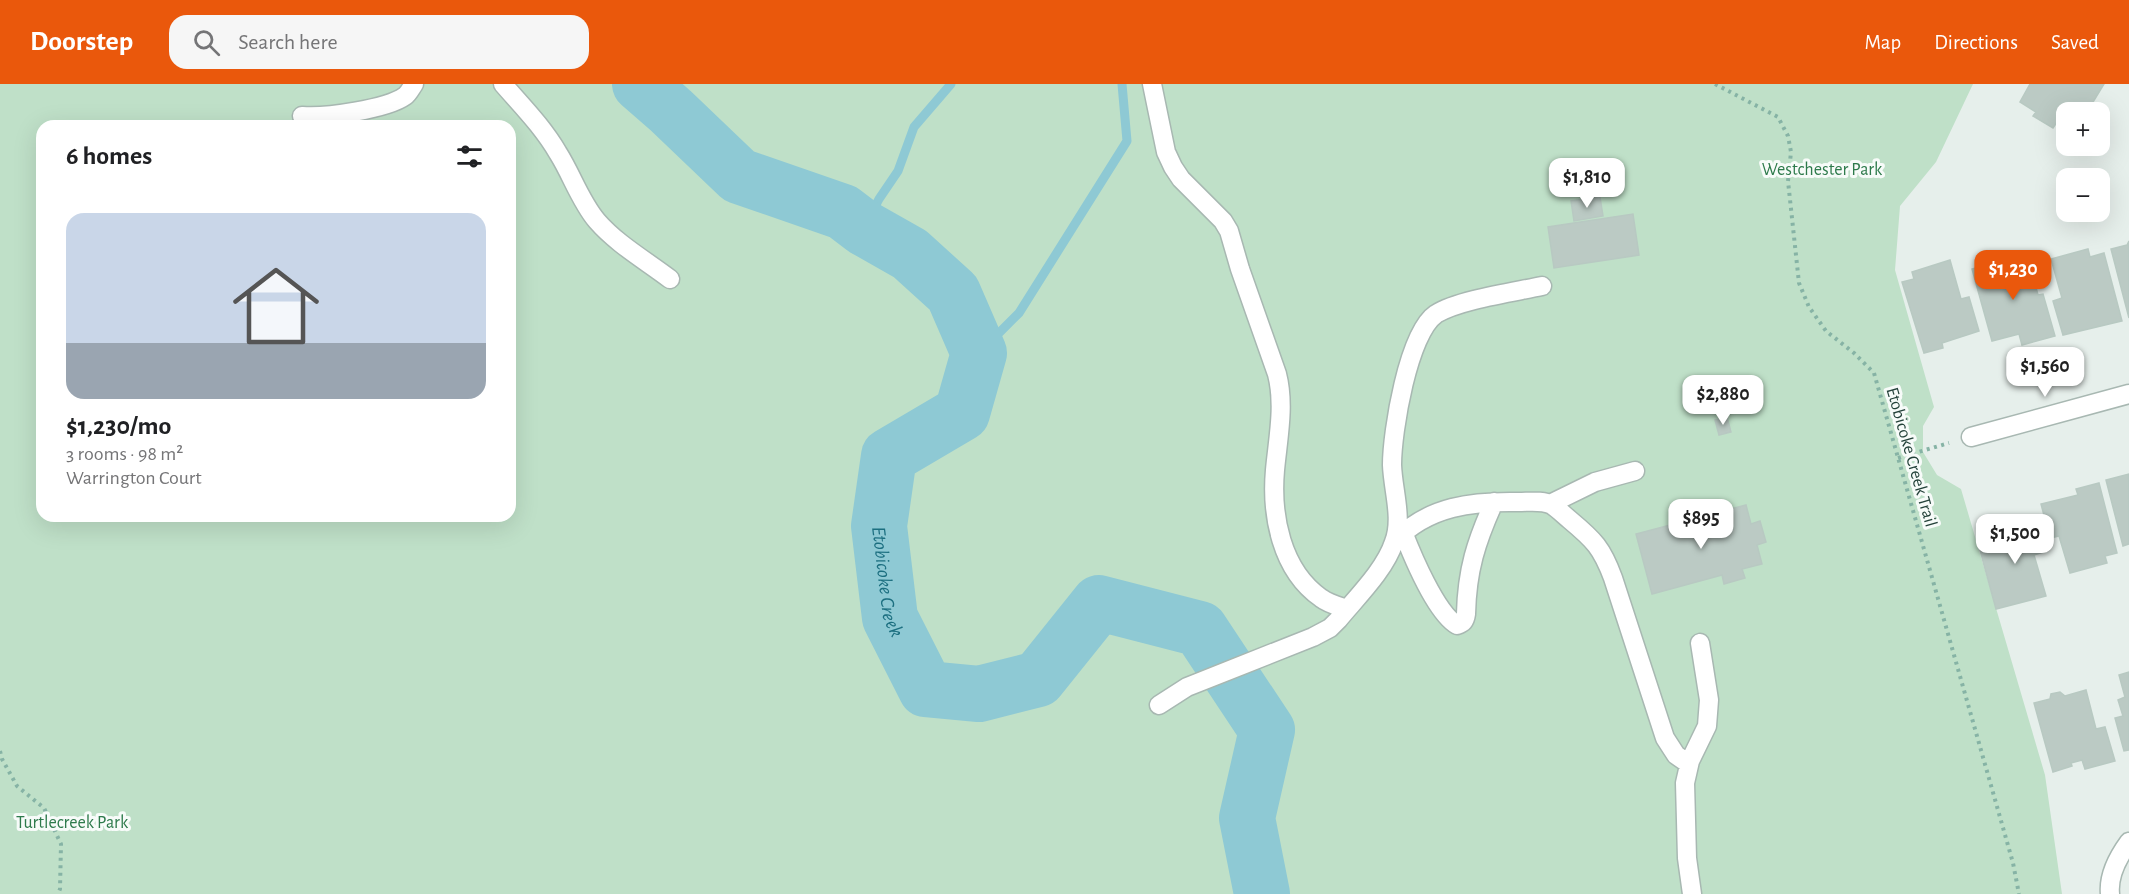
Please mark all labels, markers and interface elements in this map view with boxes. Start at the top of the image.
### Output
search box [169,15,589,69]
icon: search [190,26,223,59]
text: Doorstep [30,28,133,56]
text: Search here [238,31,338,53]
text: Map [1865,32,1901,53]
text: Directions [1934,32,2018,53]
text: Saved [2051,32,2099,53]
map controls [2056,102,2110,222]
button: + [2056,102,2110,156]
icon: filters [453,140,486,173]
text: 6 homes [66,143,152,169]
pin: $1,810 [1538,158,1636,209]
park label: Westchester Park [1762,161,1883,179]
text: $1,810 [1563,167,1611,187]
button: − [2056,168,2110,222]
pin: $1,230 [1964,250,2062,301]
icon: home [222,252,330,360]
text: $1,230 [1988,259,2038,279]
pin: $1,560 [1996,347,2094,398]
text: $1,560 [2020,356,2070,376]
pin: $2,880 [1674,375,1772,426]
text: $2,880 [1696,384,1750,404]
street label: Etobicoke Creek Trail [1883,385,1940,529]
text: $1,230/mo [66,413,171,439]
text: 3 rooms · 98 m² [66,444,183,464]
text: Warrington Court [66,468,202,488]
pin: $895 [1665,499,1737,550]
text: $895 [1682,508,1720,528]
pin: $1,500 [1966,514,2064,565]
text: $1,500 [1990,523,2040,543]
water label: Etobicoke Creek [868,525,907,640]
park label: Turtlecreek Park [16,814,129,832]

